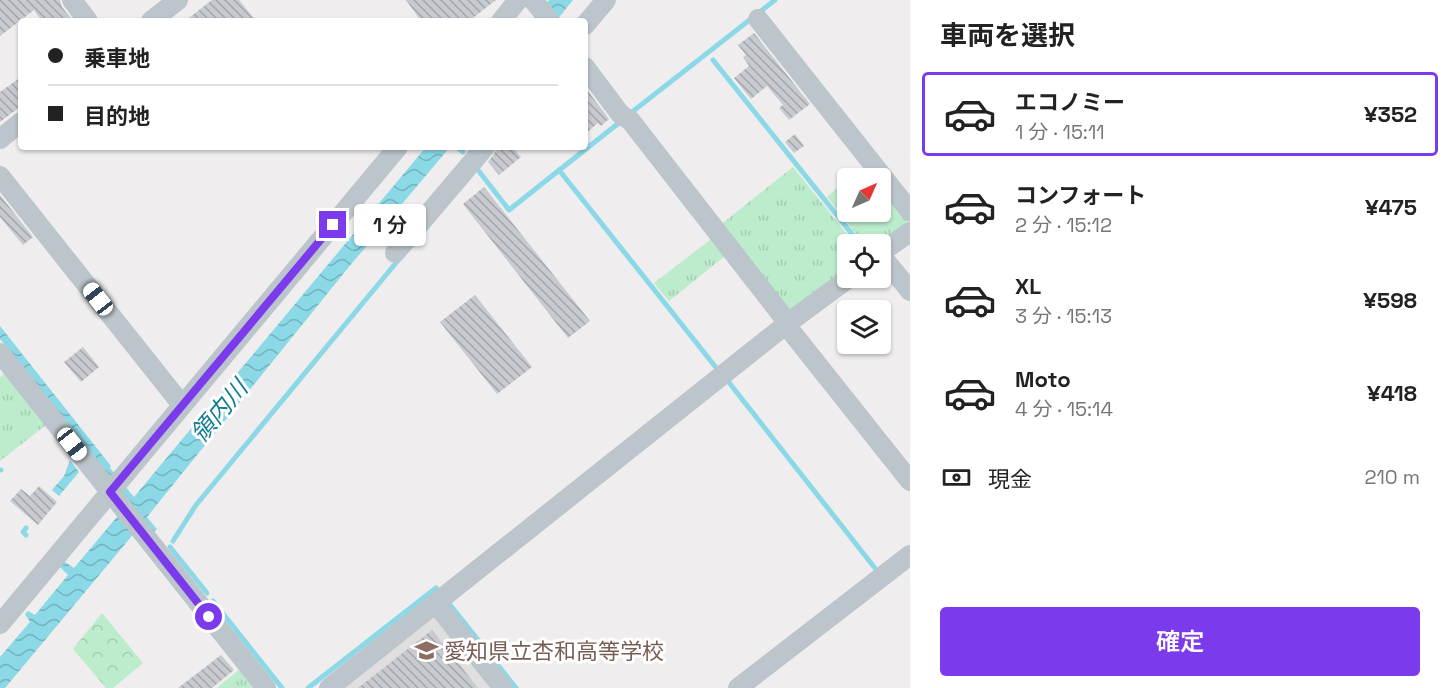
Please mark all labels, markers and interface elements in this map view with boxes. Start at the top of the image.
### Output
text: 車両を選択 [940,18,1075,53]
text: 乗車地 [84,44,150,72]
icon: car [943,87,997,141]
text: エコノミー [1015,88,1125,116]
text: ¥352 [1364,100,1417,128]
text: 目的地 [84,102,150,130]
text: 1 分 · 15:11 [1015,119,1105,145]
north arrow [837,168,891,222]
map controls [837,168,891,354]
icon: car [943,180,997,234]
text: コンフォート [1015,181,1146,209]
text: ¥475 [1365,193,1417,221]
callout: 1 分 [354,204,426,246]
route end [319,211,346,238]
text: 1 分 [373,212,407,238]
text: 2 分 · 15:12 [1015,212,1112,238]
button: locate [837,234,891,288]
text: XL [1015,272,1041,300]
icon: car [943,273,997,327]
car [80,279,116,319]
text: ¥598 [1363,286,1417,314]
button: layers [837,300,891,354]
text: 3 分 · 15:13 [1015,303,1112,329]
text: Moto [1015,365,1071,393]
icon: car [943,366,997,420]
water label: 領内川 [184,371,256,449]
text: ¥418 [1367,379,1417,407]
text: 4 分 · 15:14 [1015,396,1113,422]
car [54,424,90,464]
icon: cash [940,461,973,494]
text: 210 m [1364,464,1420,490]
text: 現金 [988,465,1032,493]
route start [195,603,222,630]
button: 確定 [940,607,1420,676]
place label: 愛知県立杏和高等学校 [444,637,664,665]
school or university icon: 愛知県立杏和高等学校 [413,638,439,664]

